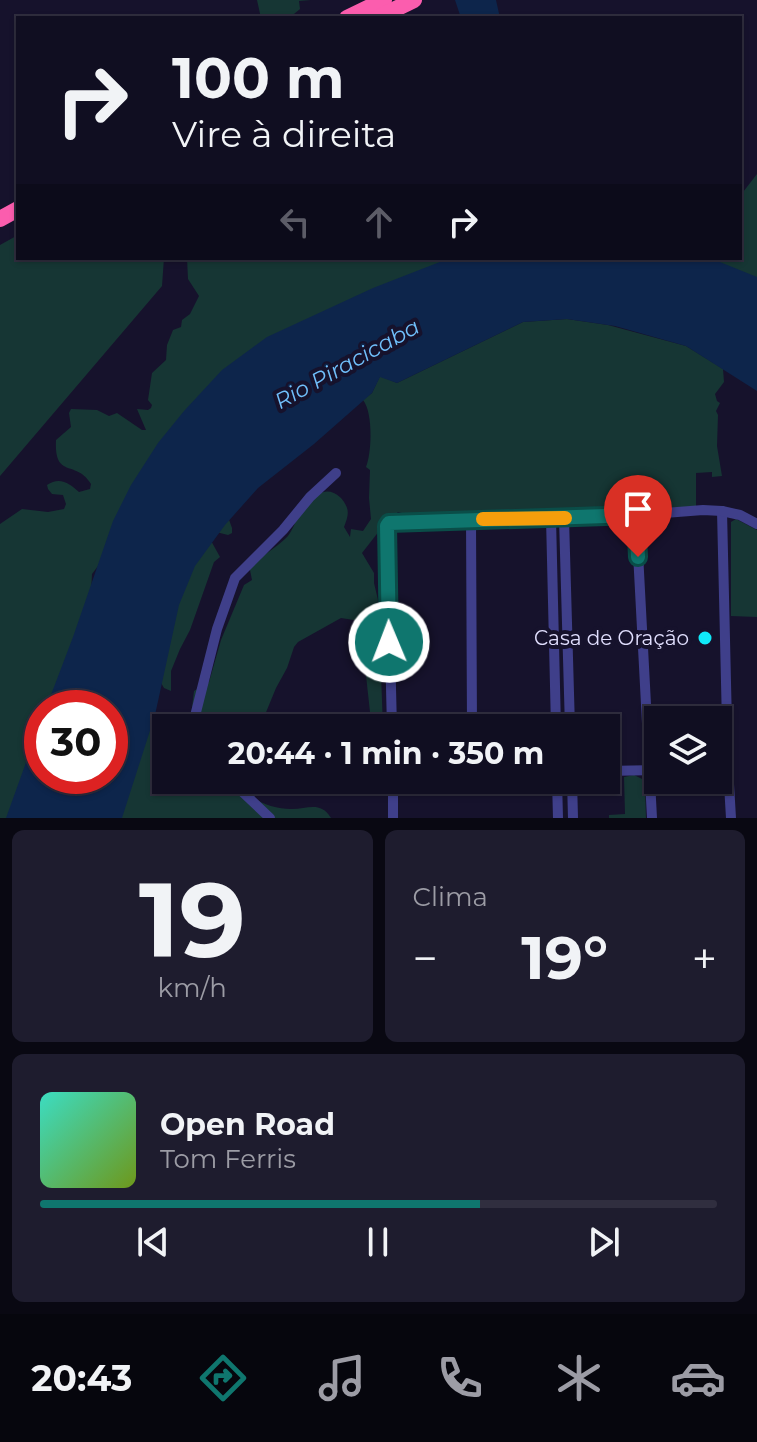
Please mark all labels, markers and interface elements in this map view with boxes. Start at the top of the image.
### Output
text: 100 m [172,44,345,112]
icon: right [40,48,144,152]
text: Vire à direita [172,112,396,156]
icon: left [273,200,317,244]
icon: ahead [357,200,401,244]
icon: right [441,200,485,244]
water label: Rio Piracicaba [270,313,424,415]
pin [604,475,672,557]
icon: arrive [616,487,660,531]
position arrow [347,600,431,684]
place label: Casa de Oração [534,626,689,650]
marker: Casa de Oração [696,629,714,647]
speed limit sign: 30 [24,690,128,794]
map controls [644,706,732,794]
button: layers [644,706,732,794]
text: 20:44 · 1 min · 350 m [228,735,544,772]
text: 19 [139,856,246,983]
text: Clima [413,881,488,913]
text: 19° [521,921,608,994]
text: − [413,931,438,985]
text: + [692,931,717,985]
text: km/h [158,972,227,1004]
text: Open Road [160,1106,335,1143]
text: Tom Ferris [160,1143,296,1175]
icon: previous [131,1220,175,1264]
icon: pause [356,1220,400,1264]
icon: next [582,1220,626,1264]
icon: directions [195,1350,251,1406]
icon: music [314,1350,370,1406]
icon: phone [432,1350,488,1406]
icon: climate [551,1350,607,1406]
icon: car [670,1350,726,1406]
text: 20:43 [31,1356,132,1400]

